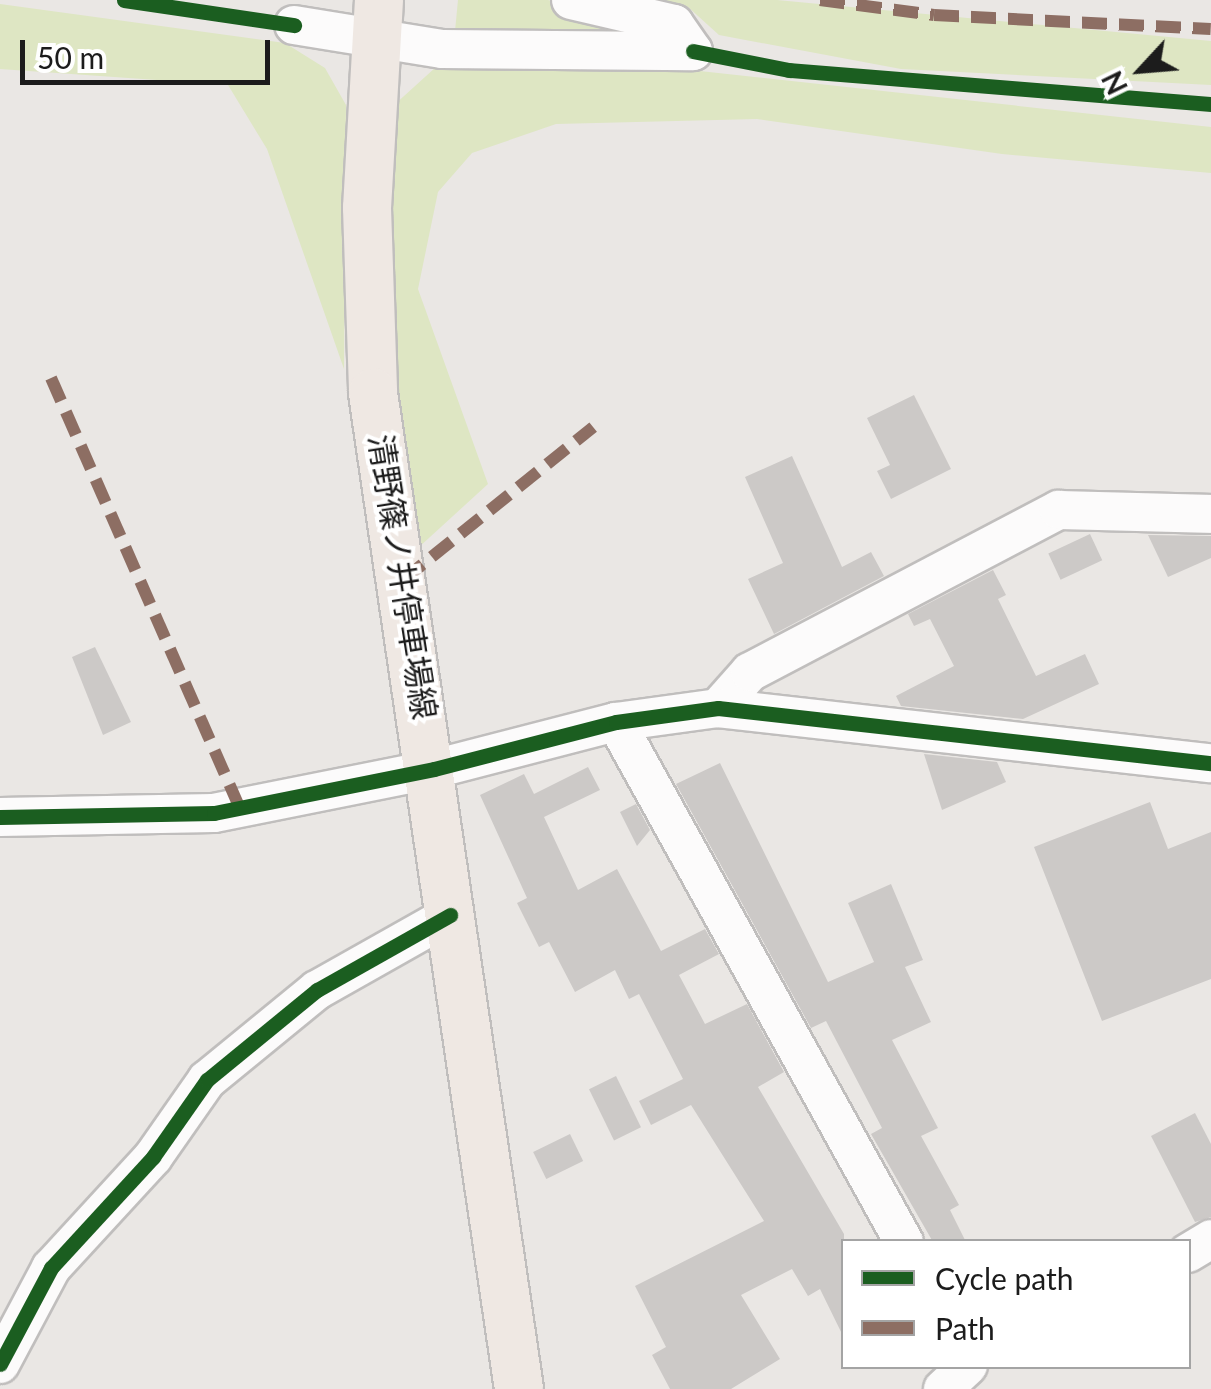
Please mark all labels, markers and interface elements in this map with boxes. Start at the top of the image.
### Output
scale bar [25,20,275,82]
north arrow [1091,20,1191,120]
text: 50 m [37,39,104,75]
text: N [1094,66,1134,100]
street label: 清野篠ノ井停車場線 [362,432,444,722]
legend [841,1239,1191,1369]
text: Cycle path [935,1260,1074,1296]
text: Path [935,1310,995,1346]

